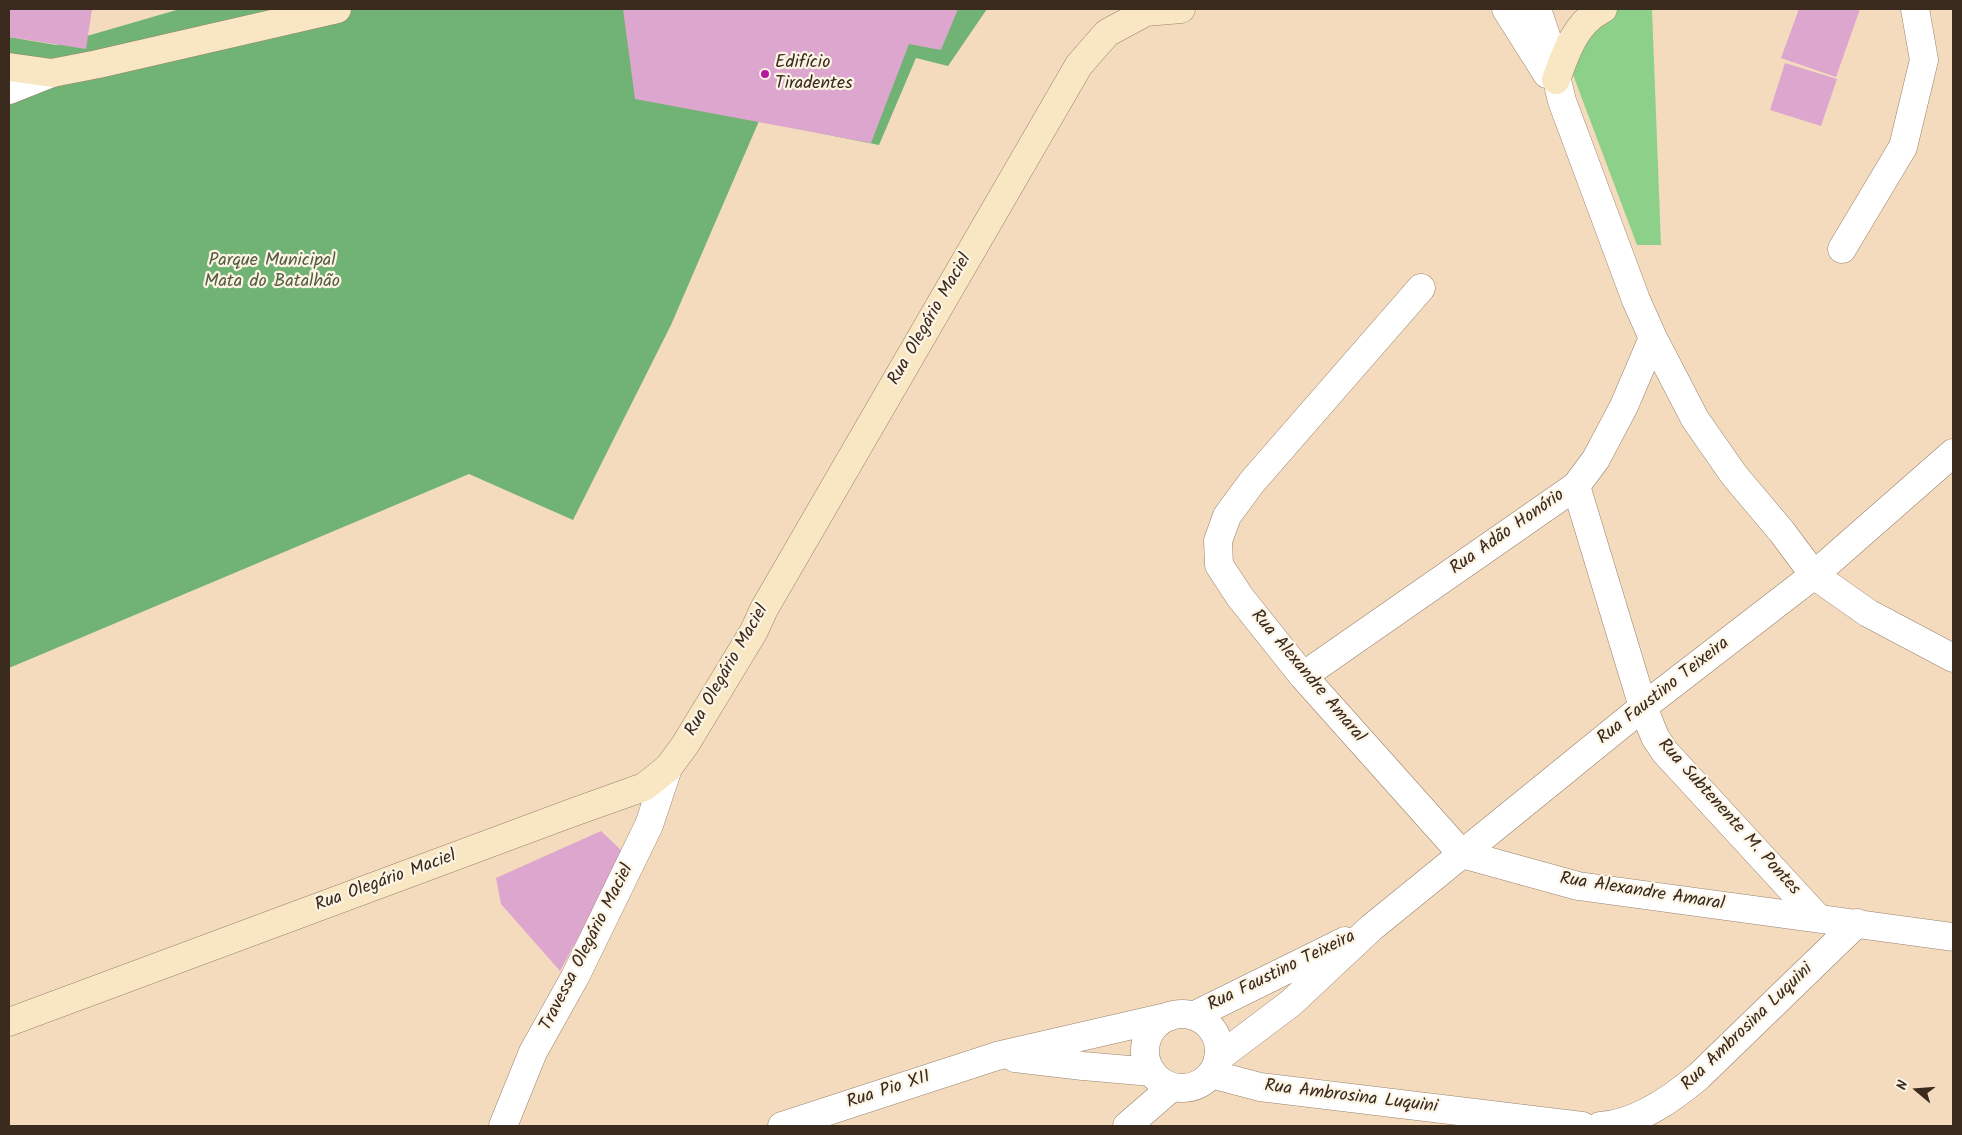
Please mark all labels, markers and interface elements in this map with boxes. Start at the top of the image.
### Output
place label: Edifício Tiradentes [775,53,853,96]
marker: Edifício Tiradentes [759,68,771,80]
street label: Rua Olegário Maciel [885,250,977,390]
park label: Parque Municipal Mata do Batalhão [204,251,340,294]
street label: Rua Adão Honório [1447,485,1569,581]
street label: Rua Olegário Maciel [682,601,774,741]
street label: Rua Alexandre Amaral [1245,606,1369,748]
street label: Rua Faustino Teixeira [1594,634,1734,750]
street label: Rua Subtenente M. Pontes [1652,735,1804,901]
street label: Rua Olegário Maciel [313,846,459,918]
street label: Travessa Olegário Maciel [537,861,639,1035]
street label: Rua Alexandre Amaral [1558,869,1726,917]
street label: Rua Faustino Teixeira [1205,927,1359,1017]
street label: Rua Ambrosina Luquini [1678,960,1818,1096]
north arrow [1892,1065,1942,1115]
street label: Rua Pio XII [844,1067,934,1115]
street label: Rua Ambrosina Luquini [1263,1077,1439,1119]
text: N [1891,1078,1915,1093]

